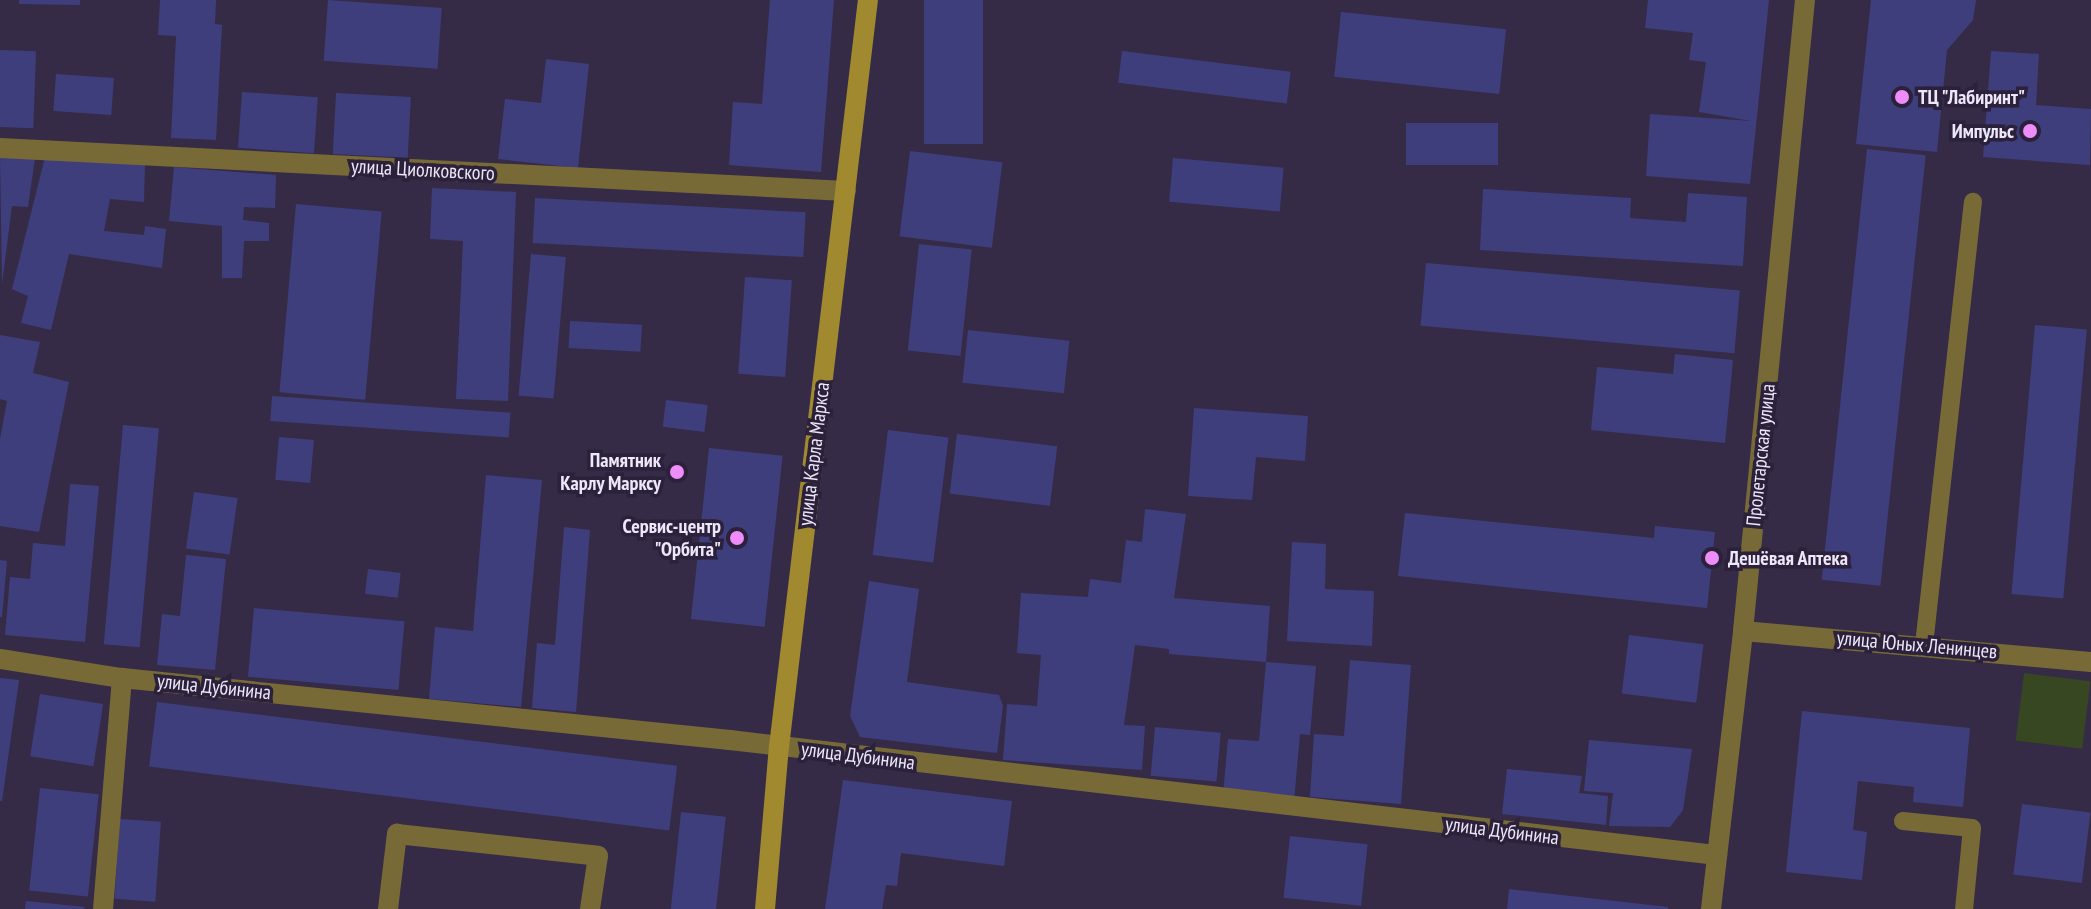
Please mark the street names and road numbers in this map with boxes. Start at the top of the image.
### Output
street label: улица Циолковского [351,154,495,186]
street label: улица Карла Маркса [793,381,835,527]
street label: Пролетарская улица [1742,383,1780,527]
street label: улица Юных Ленинцев [1836,626,1998,664]
street label: улица Дубинина [156,669,272,705]
street label: улица Дубинина [800,737,916,775]
street label: улица Дубинина [1444,812,1560,850]

